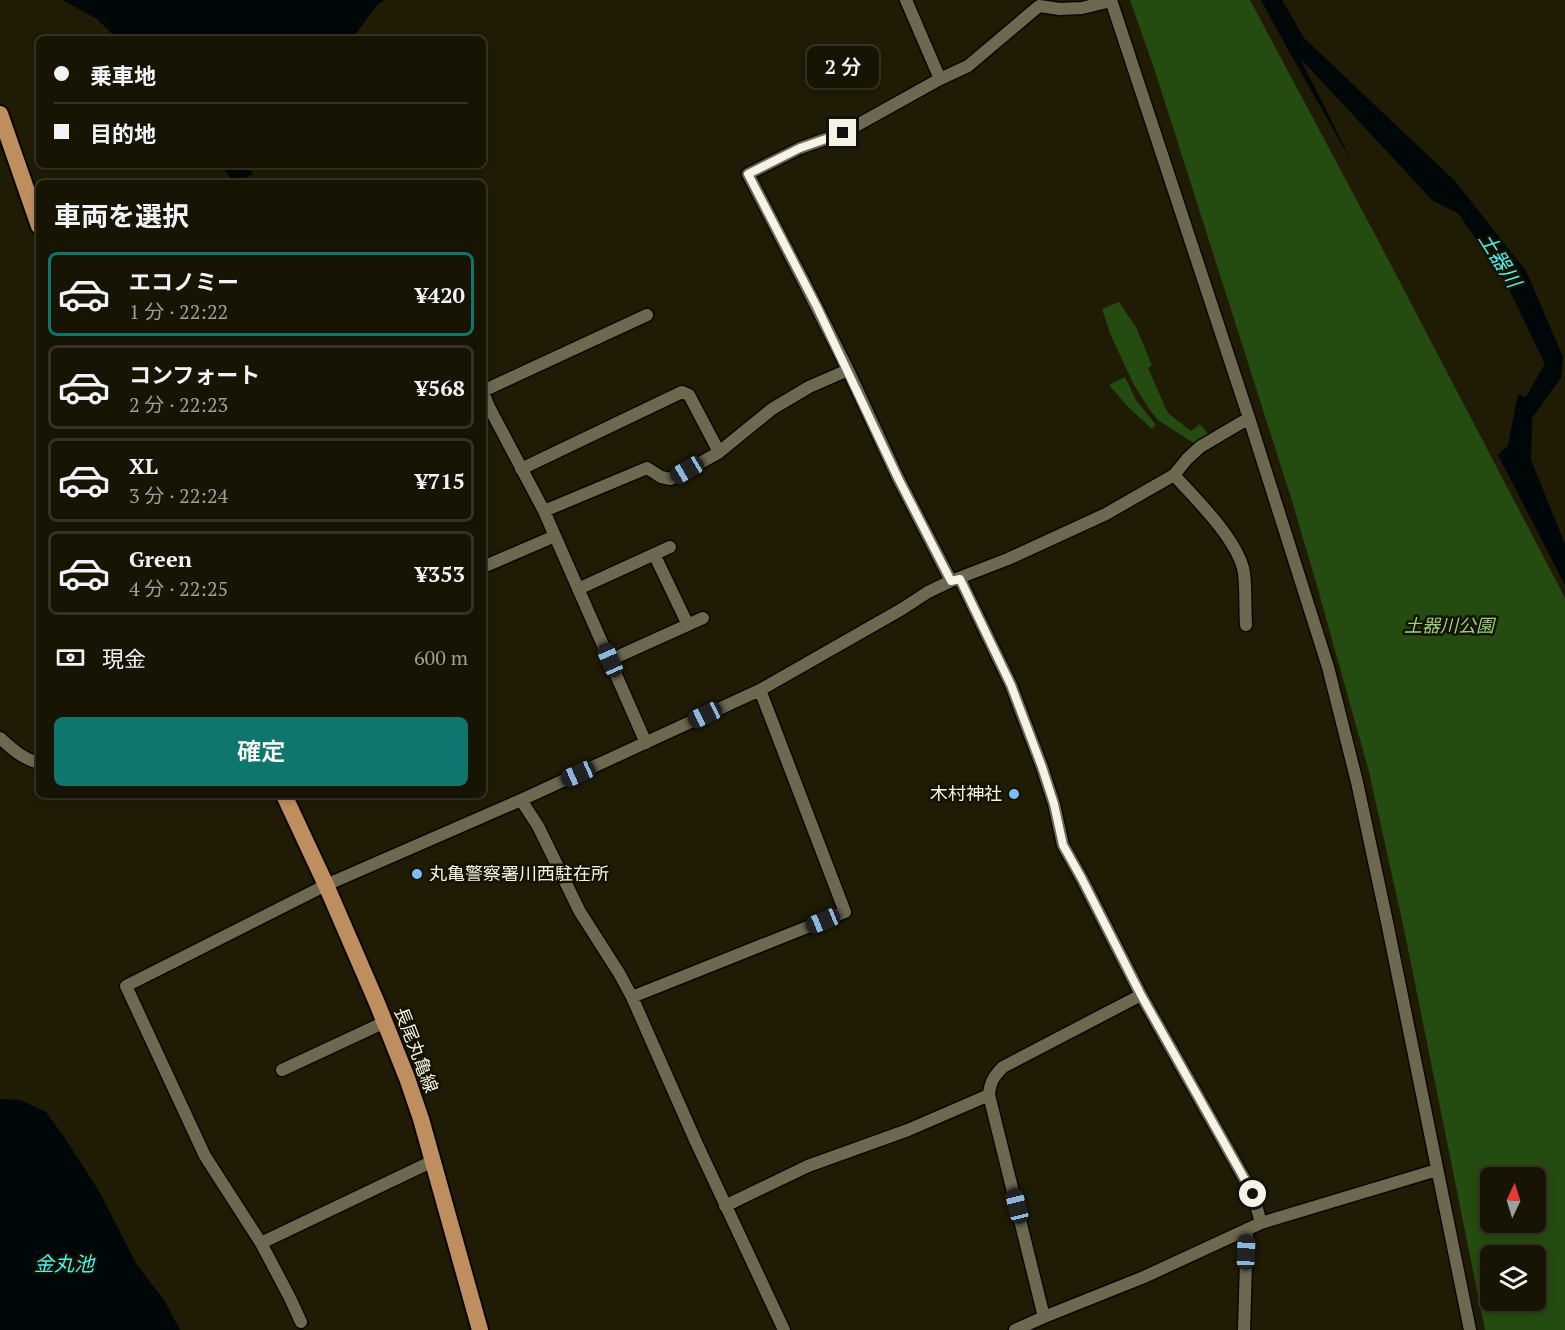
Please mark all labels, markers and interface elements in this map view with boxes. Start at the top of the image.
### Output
callout: 2 分 [807,46,879,88]
text: 2 分 [825,53,861,80]
text: 乗車地 [90,61,156,90]
text: 目的地 [90,119,156,148]
route end [829,119,856,146]
text: 車両を選択 [54,198,189,234]
water label: 土器川 [1473,227,1529,294]
icon: car [57,267,111,321]
text: エコノミー [129,267,239,296]
text: ¥420 [415,280,465,309]
text: 1 分 · 22:22 [129,298,228,325]
icon: car [57,360,111,414]
text: コンフォート [129,360,260,389]
text: ¥568 [415,373,465,402]
text: 2 分 · 22:23 [129,391,228,418]
text: XL [129,451,158,480]
icon: car [57,453,111,507]
car [667,453,707,487]
text: ¥715 [415,466,465,495]
text: 3 分 · 22:24 [129,482,228,509]
text: Green [129,544,192,573]
icon: car [57,546,111,600]
text: ¥353 [415,559,465,588]
text: 4 分 · 22:25 [129,575,228,602]
park label: 土器川公園 [1404,613,1497,637]
car [594,640,626,680]
icon: cash [54,641,87,674]
text: 現金 [102,644,146,673]
text: 600 m [414,644,468,671]
car [685,699,725,731]
button: 確定 [54,717,468,786]
car [558,758,598,790]
place label: 木村神社 [930,781,1002,805]
marker: 木村神社 [1007,787,1021,801]
place label: 丸亀警察署川西駐在所 [429,861,609,885]
marker: 丸亀警察署川西駐在所 [410,867,424,881]
car [803,906,843,936]
street label: 長尾丸亀線 [390,1003,444,1096]
north arrow [1480,1167,1546,1233]
map controls [1480,1167,1546,1311]
route start [1239,1180,1266,1207]
car [1004,1186,1030,1226]
car [1236,1234,1256,1270]
button: layers [1480,1245,1546,1311]
water label: 金丸池 [34,1250,96,1277]

